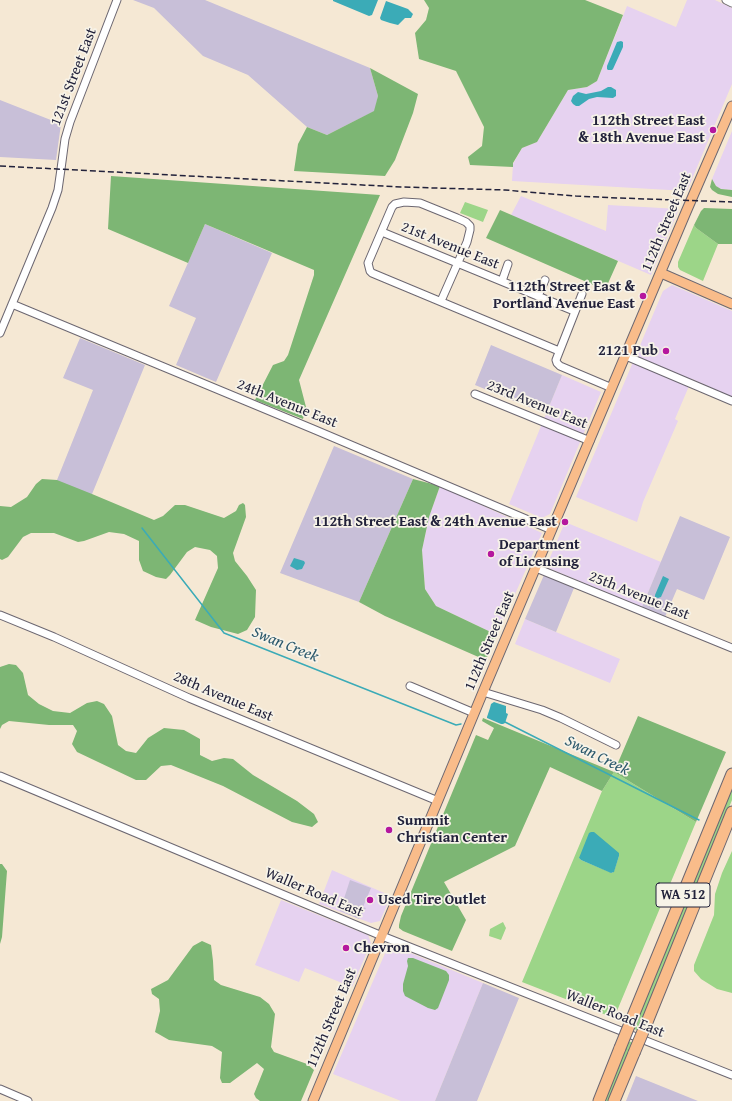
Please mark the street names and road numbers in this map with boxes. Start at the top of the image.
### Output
street label: 121st Street East [47,26,101,128]
street label: 112th Street East [638,170,696,274]
street label: 21st Avenue East [398,218,502,274]
street label: 24th Avenue East [234,376,340,432]
street label: 23rd Avenue East [484,377,590,433]
street label: 25th Avenue East [586,568,692,624]
street label: 112th Street East [461,589,519,693]
street label: 28th Avenue East [170,668,276,726]
street label: Waller Road East [262,864,366,922]
road number: WA 512 [656,883,710,907]
street label: 112th Street East [303,966,361,1070]
street label: Waller Road East [563,986,667,1042]

